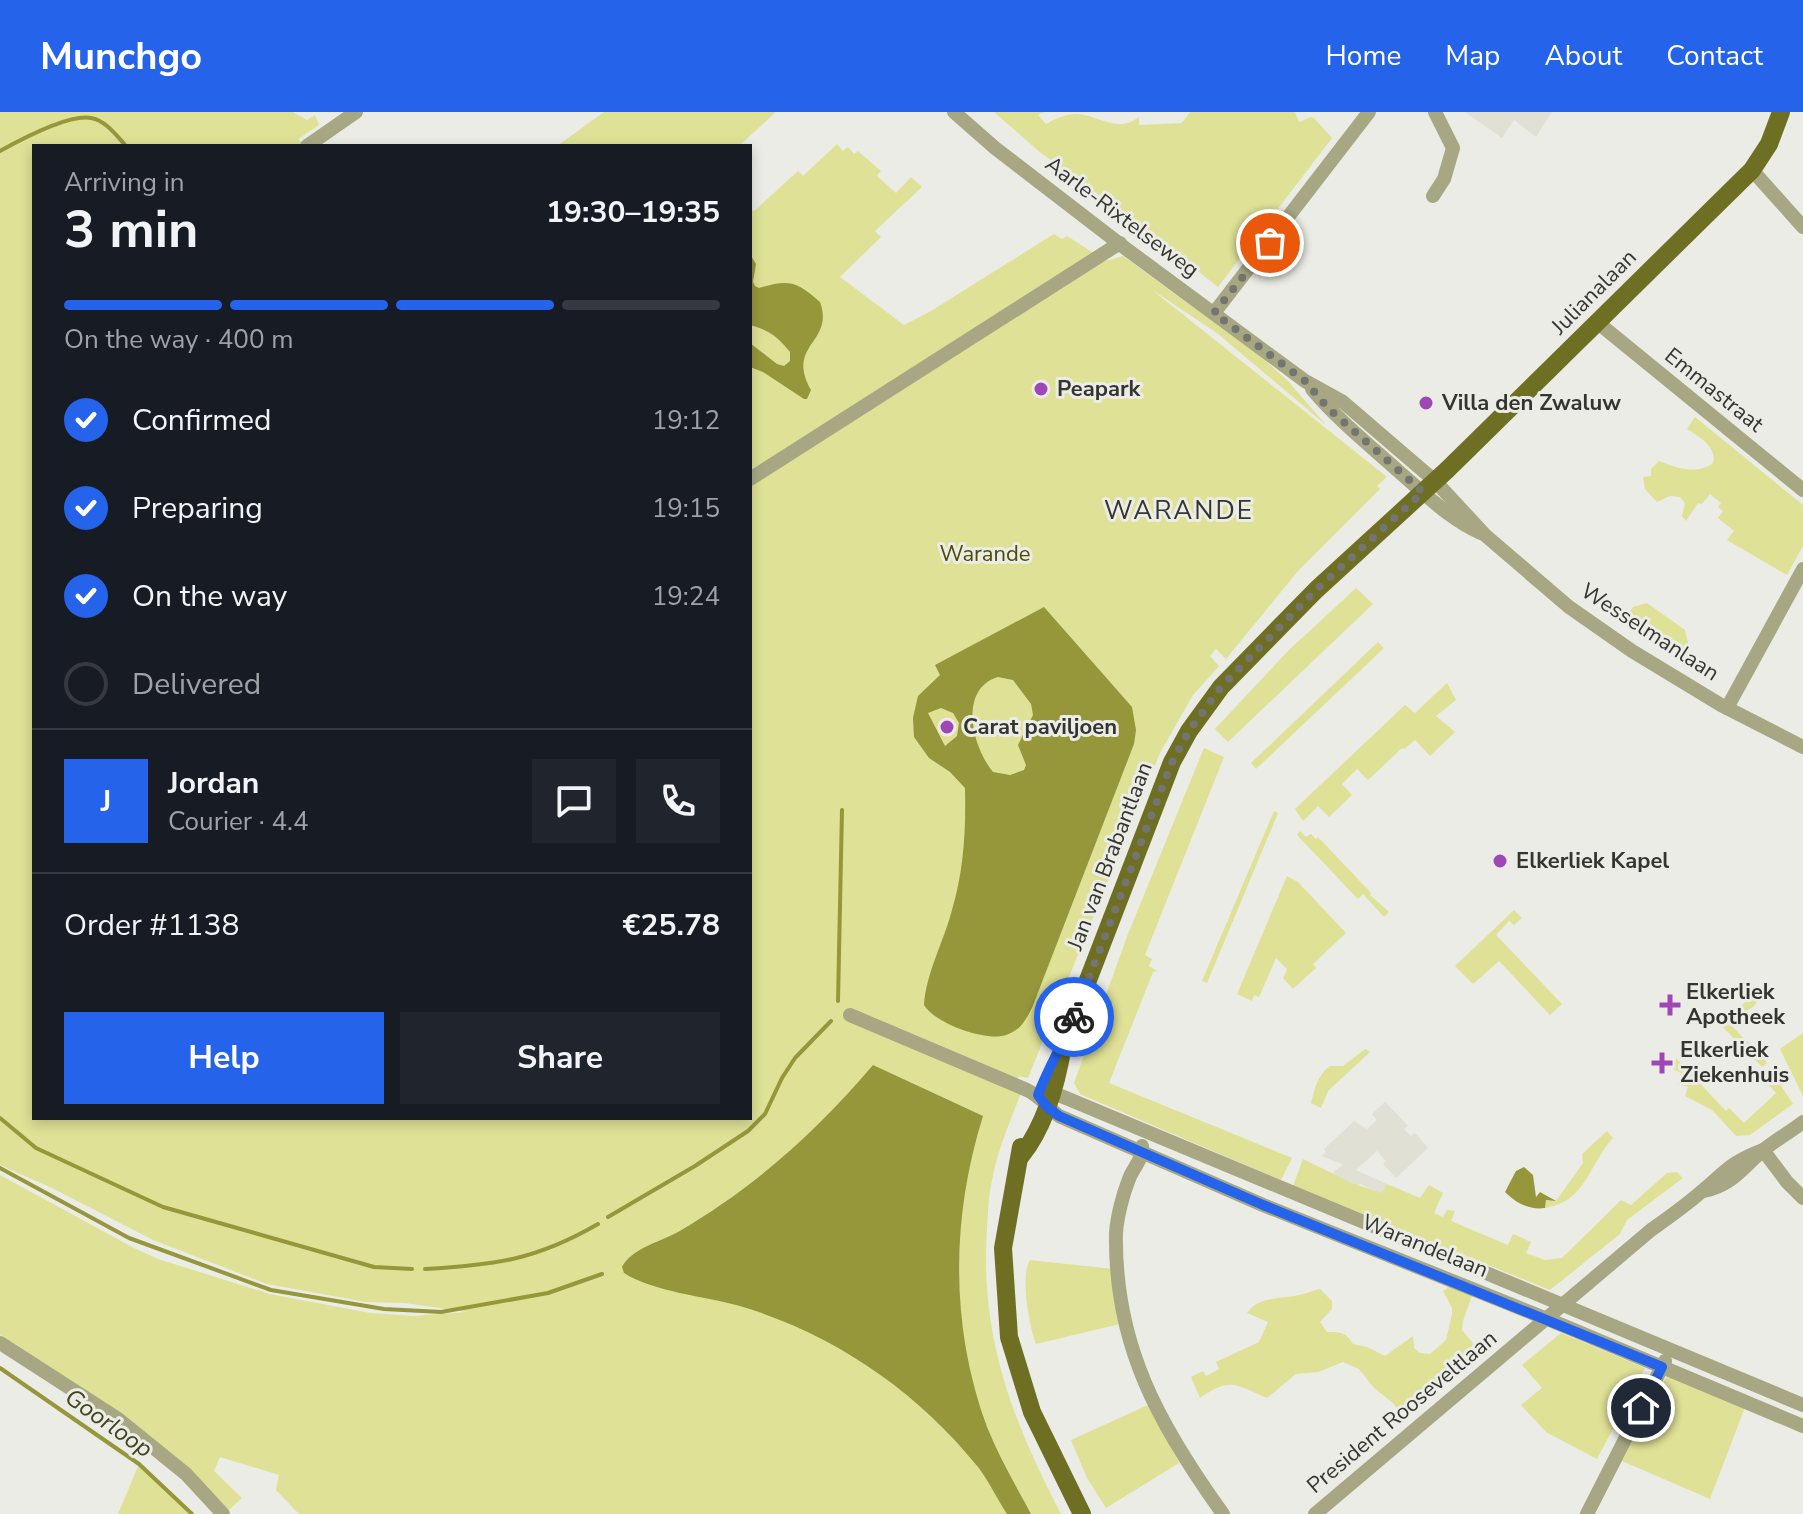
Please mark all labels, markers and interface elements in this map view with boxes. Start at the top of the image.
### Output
text: Munchgo [40,31,202,82]
text: Home [1326,37,1401,75]
text: Map [1445,37,1500,75]
text: About [1544,37,1622,75]
text: Contact [1666,37,1763,75]
street label: Aarle-Rixtelseweg [1039,149,1205,285]
text: Arriving in [64,165,185,200]
text: 19:30–19:35 [546,192,720,233]
text: 3 min [64,194,199,265]
pin [1236,209,1304,277]
icon: bag [1248,221,1292,265]
street label: Julianalaan [1544,243,1643,342]
text: On the way · 400 m [64,322,293,357]
street label: Emmastraat [1658,341,1770,439]
place label: Peapark [1057,374,1142,404]
marker: Peapark [1032,380,1050,398]
place label: Villa den Zwaluw [1441,388,1621,418]
marker: Villa den Zwaluw [1417,394,1435,412]
icon: check [64,398,108,442]
text: Confirmed [132,400,272,441]
text: 19:12 [652,403,720,438]
icon: check [64,486,108,530]
text: Preparing [132,488,263,529]
text: 19:15 [652,491,720,526]
district label: WARANDE [1104,493,1254,528]
park label: Warande [939,539,1031,569]
icon: check [64,574,108,618]
text: On the way [132,576,287,617]
street label: Wesselmanlaan [1575,576,1725,688]
text: 19:24 [652,579,720,614]
text: Delivered [132,664,261,705]
place label: Carat paviljoen [963,712,1117,742]
marker: Carat paviljoen [938,718,956,736]
street label: Jan van Brabantlaan [1060,758,1160,955]
button: chat [532,759,616,843]
button: phone [636,759,720,843]
text: Jordan [168,763,259,804]
text: J [101,781,111,822]
text: Courier · 4.4 [168,804,309,839]
place label: Elkerliek Kapel [1516,846,1669,876]
marker: Elkerliek Kapel [1491,852,1509,870]
text: Order #1138 [64,905,239,946]
text: €25.78 [623,905,720,946]
courier [1034,977,1114,1057]
place label: Elkerliek Apotheek [1686,977,1786,1032]
icon: bike [1052,995,1096,1039]
marker: Elkerliek Apotheek [1661,996,1679,1014]
button: Help [64,1012,384,1104]
button: Share [400,1012,720,1104]
place label: Elkerliek Ziekenhuis [1680,1035,1789,1090]
marker: Elkerliek Ziekenhuis [1651,1052,1673,1074]
street label: Warandelaan [1358,1207,1492,1285]
street label: President Rooseveltlaan [1301,1324,1503,1500]
pin [1607,1374,1675,1442]
water label: Goorloop [59,1381,159,1465]
icon: home [1619,1386,1663,1430]

